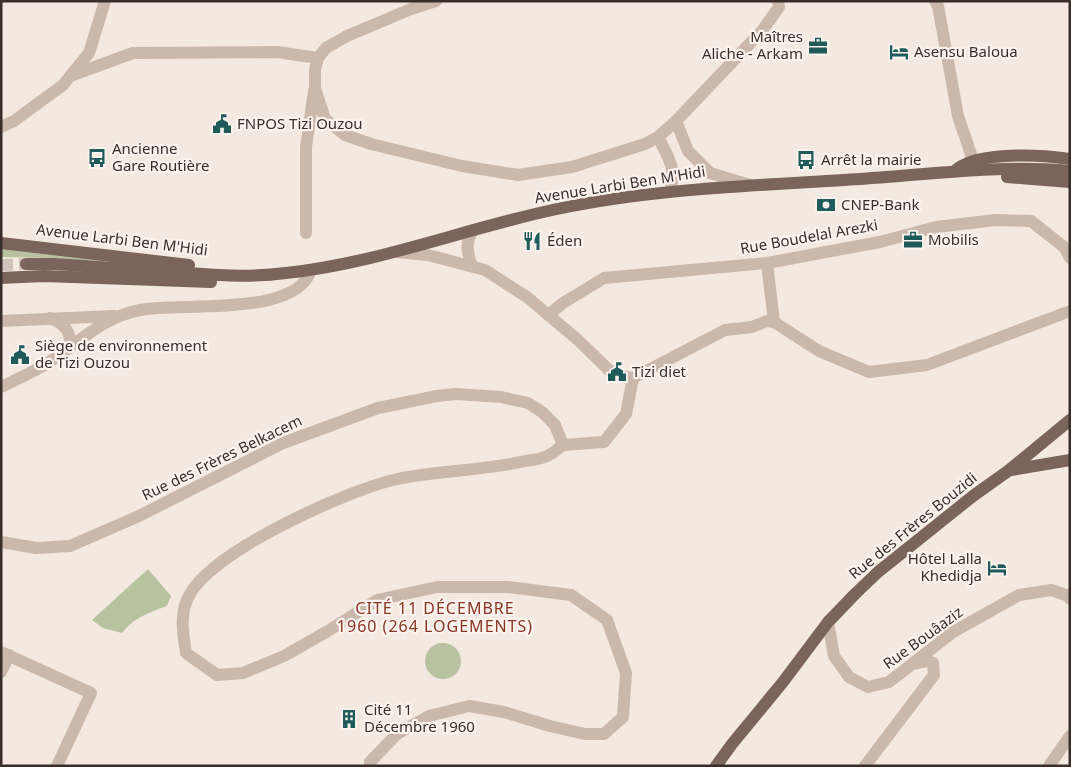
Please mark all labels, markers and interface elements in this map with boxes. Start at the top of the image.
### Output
place label: Maîtres Aliche - Arkam [702,26,803,63]
office icon: Maîtres Aliche - Arkam [807,35,829,57]
hotel icon: Asensu Baloua [888,41,910,63]
place label: Asensu Baloua [914,41,1018,61]
public building icon: FNPOS Tizi Ouzou [211,113,233,135]
place label: FNPOS Tizi Ouzou [237,113,363,133]
place label: Ancienne Gare Routière [112,138,209,175]
bus stop icon: Ancienne Gare Routière [86,147,108,169]
bus stop icon: Arrêt la mairie [795,149,817,171]
place label: Arrêt la mairie [821,149,921,169]
street label: Avenue Larbi Ben M'Hidi [533,161,707,207]
bank icon: CNEP-Bank [815,194,837,216]
place label: CNEP-Bank [841,194,920,214]
street label: Rue Boudelal Arezki [738,214,879,258]
street label: Avenue Larbi Ben M'Hidi [35,219,209,259]
office icon: Mobilis [902,229,924,251]
place label: Mobilis [928,229,979,249]
restaurant icon: Éden [521,230,543,252]
place label: Éden [547,230,582,250]
place label: Siège de environnement de Tizi Ouzou [35,335,208,372]
public building icon: Siège de environnement de Tizi Ouzou [9,344,31,366]
public building icon: Tizi diet [606,361,628,383]
place label: Tizi diet [632,361,687,381]
street label: Rue des Frères Belkacem [138,410,305,505]
street label: Rue des Frères Bouzidi [844,467,981,583]
place label: Hôtel Lalla Khedidja [908,548,982,585]
hotel icon: Hôtel Lalla Khedidja [986,557,1008,579]
district label: CITÉ 11 DÉCEMBRE 1960 (264 LOGEMENTS) [337,597,533,637]
street label: Rue Bouâaziz [879,602,966,673]
place label: Cité 11 Décembre 1960 [364,699,475,736]
building icon: Cité 11 Décembre 1960 [338,708,360,730]

